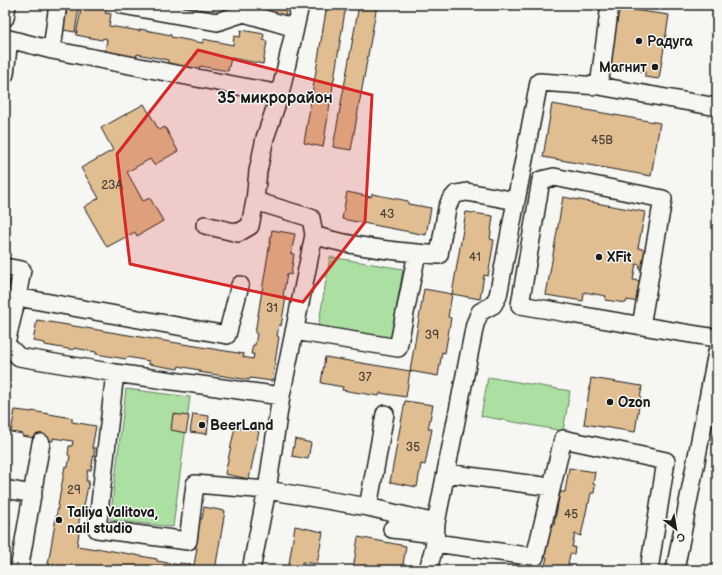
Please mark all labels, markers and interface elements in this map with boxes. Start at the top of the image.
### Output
place label: Радуга [647,33,694,50]
marker: Радуга [634,36,644,46]
place label: Магнит [599,59,647,76]
marker: Магнит [650,62,660,72]
district label: 35 микрорайон [217,89,333,108]
house number: 45В [591,133,613,148]
house number: 23А [101,178,123,193]
house number: 43 [380,207,394,222]
place label: XFit [607,249,632,266]
house number: 41 [469,250,481,265]
marker: XFit [594,252,604,262]
house number: 31 [266,301,278,316]
house number: 39 [425,328,439,343]
house number: 37 [358,370,372,385]
place label: Ozon [618,394,651,411]
marker: Ozon [605,397,615,407]
place label: BeerLand [210,417,273,434]
marker: BeerLand [197,420,207,430]
house number: 35 [406,440,420,455]
house number: 29 [67,483,81,498]
place label: Taliya Valitova, nail studio [67,504,158,537]
house number: 45 [564,507,578,522]
north arrow [656,509,696,549]
marker: Taliya Valitova, nail studio [54,515,64,525]
text: С [674,530,688,545]

